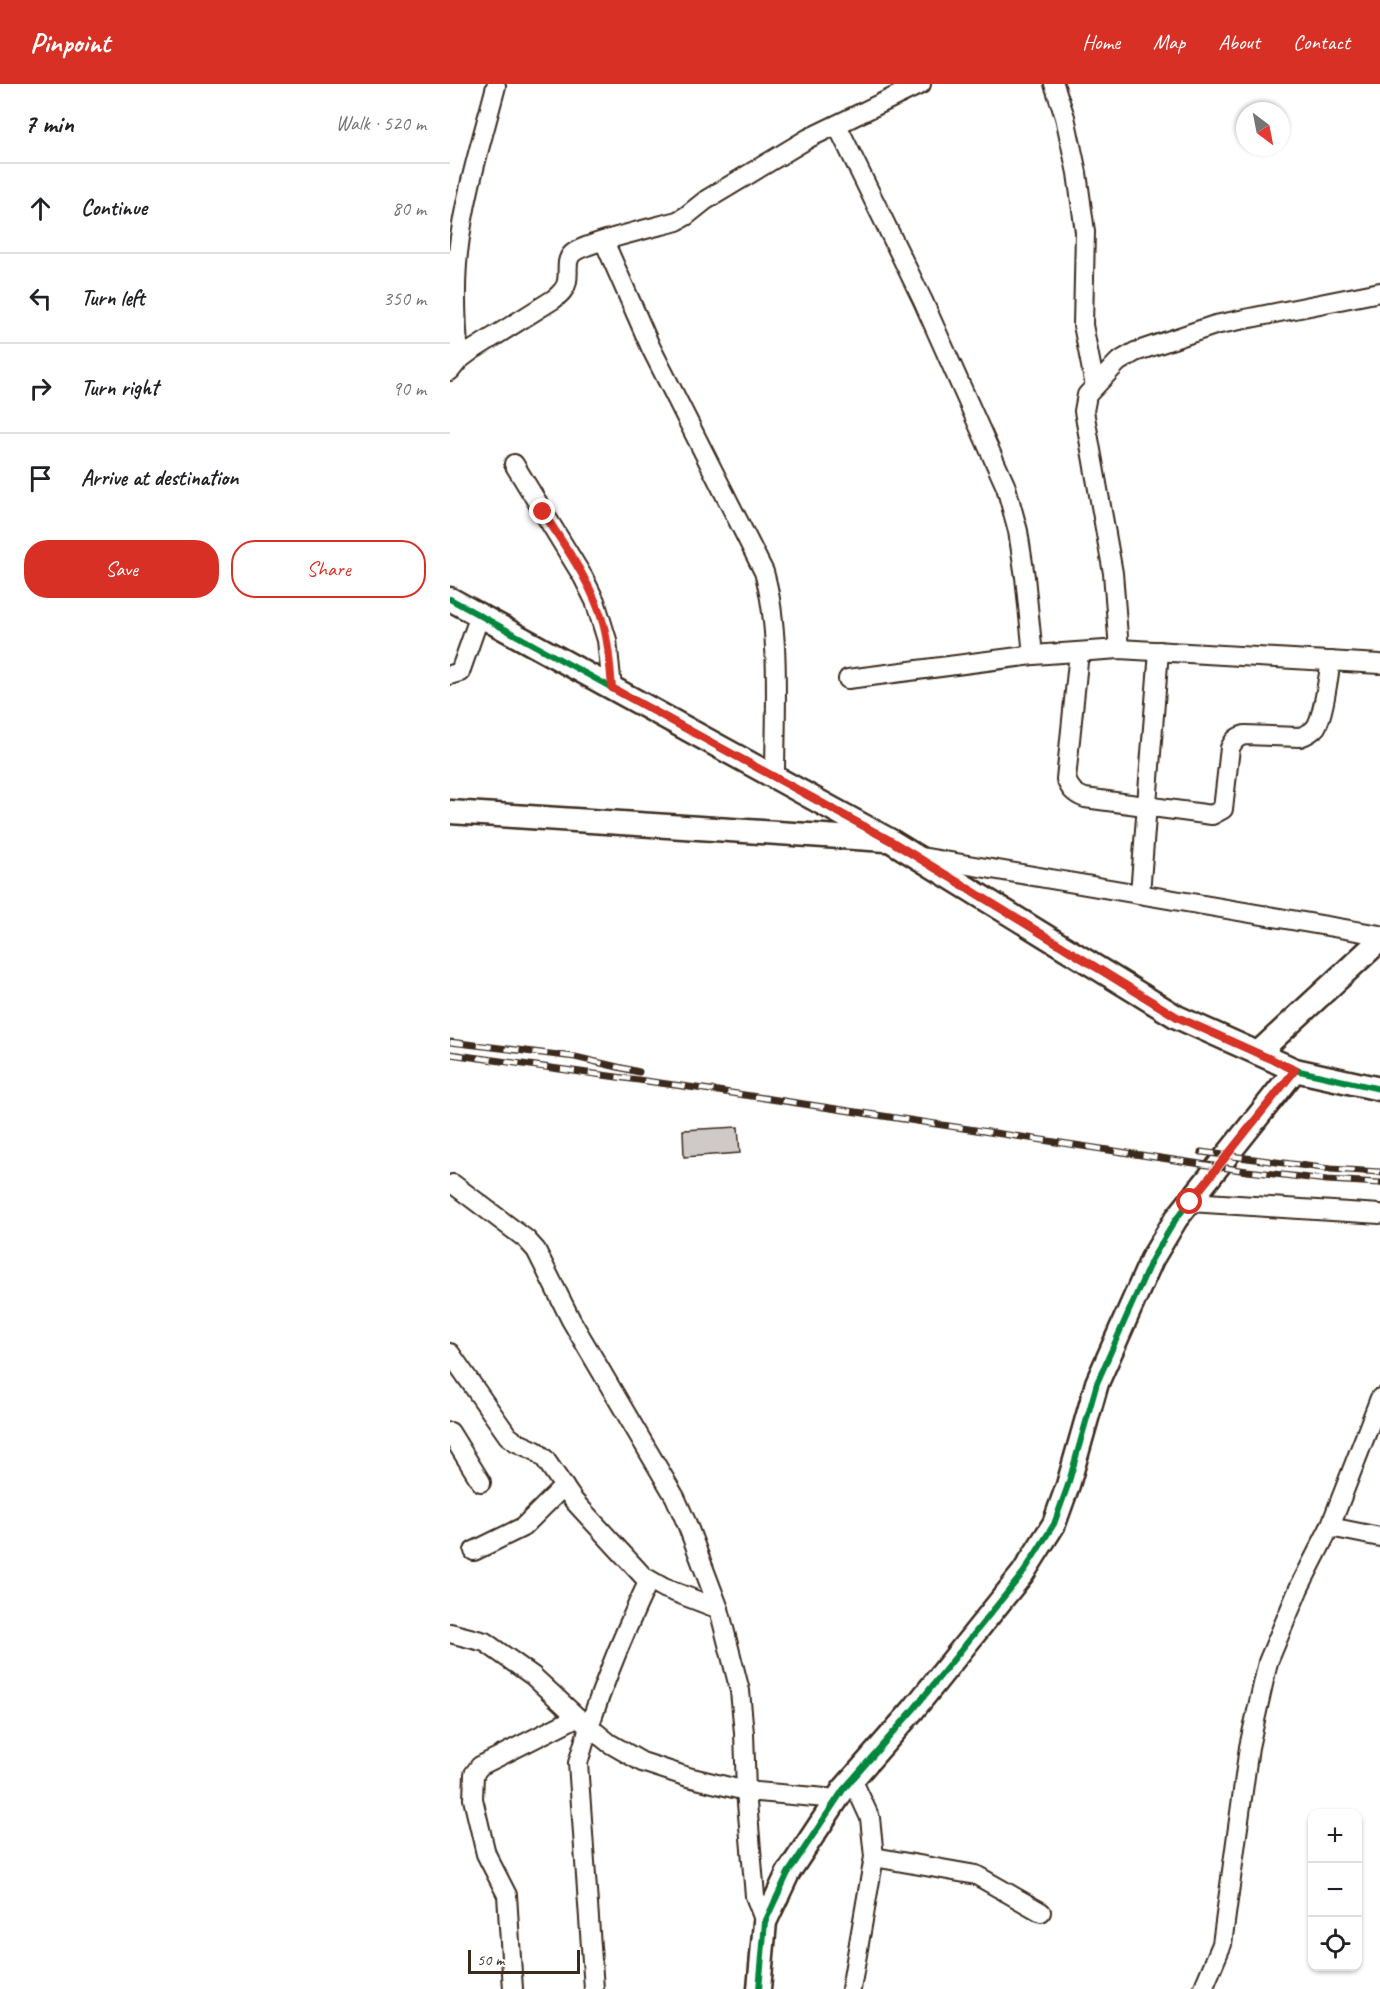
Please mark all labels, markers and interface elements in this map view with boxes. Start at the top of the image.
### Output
text: Pinpoint [30,25,110,60]
text: Home [1082,29,1120,55]
text: Map [1153,29,1185,55]
text: About [1218,29,1260,55]
text: Contact [1293,29,1350,55]
north arrow [1236,102,1290,156]
text: 7 min [24,107,74,140]
text: Walk · 520 m [336,111,426,136]
icon: ahead [24,192,57,225]
text: Continue [81,194,147,222]
text: 80 m [392,196,426,221]
icon: left [24,282,57,315]
text: Turn left [81,284,145,312]
text: 350 m [383,286,426,311]
icon: right [24,372,57,405]
text: Turn right [81,374,158,402]
text: 90 m [392,376,426,401]
icon: arrive [24,462,57,495]
text: Arrive at destination [81,464,238,492]
route end [529,498,555,524]
button: Save [24,540,219,598]
button: Share [231,540,426,598]
route start [1176,1188,1202,1214]
map controls [1308,1809,1362,1971]
button: + [1308,1809,1362,1863]
button: − [1308,1863,1362,1917]
button: locate [1308,1917,1362,1971]
scale bar [468,1947,580,1974]
text: 50 m [477,1950,504,1970]

